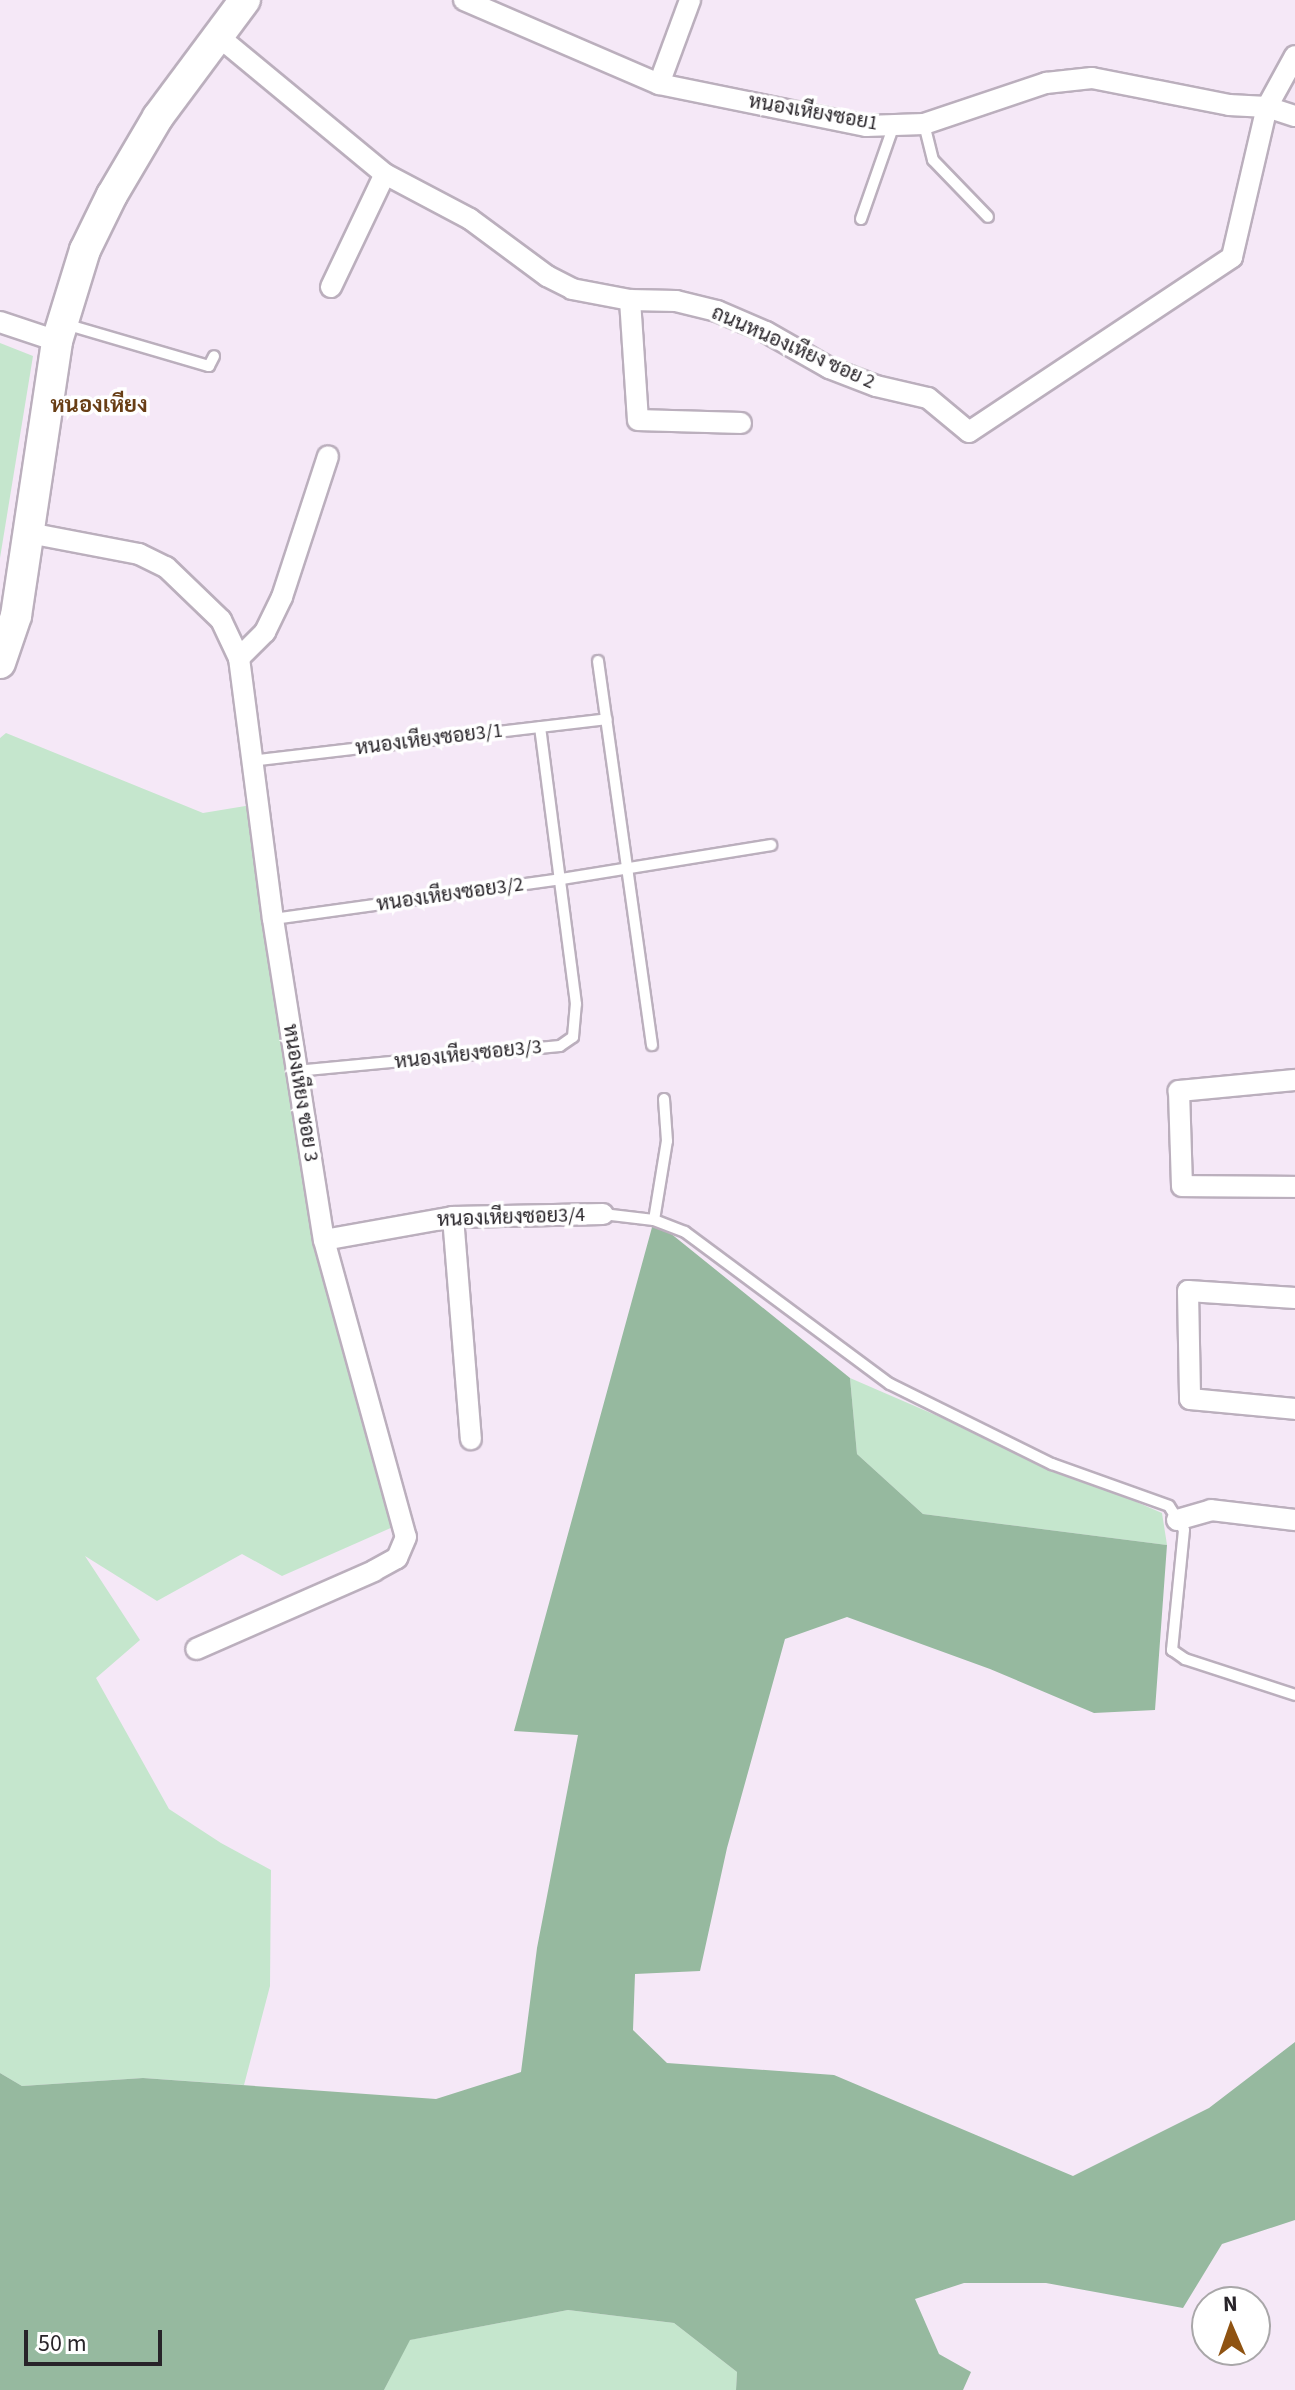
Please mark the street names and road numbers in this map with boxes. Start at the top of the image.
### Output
street label: หนองเหียงซอย1 [746,90,880,136]
street label: ถนนหนองเหียง ซอย 2 [708,301,878,395]
street label: หนองเหียงซอย3/1 [354,719,504,761]
street label: หนองเหียงซอย3/2 [375,873,525,917]
street label: หนองเหียง ซอย 3 [277,1022,323,1164]
street label: หนองเหียงซอย3/3 [393,1035,543,1075]
street label: หนองเหียงซอย3/4 [437,1203,585,1233]

